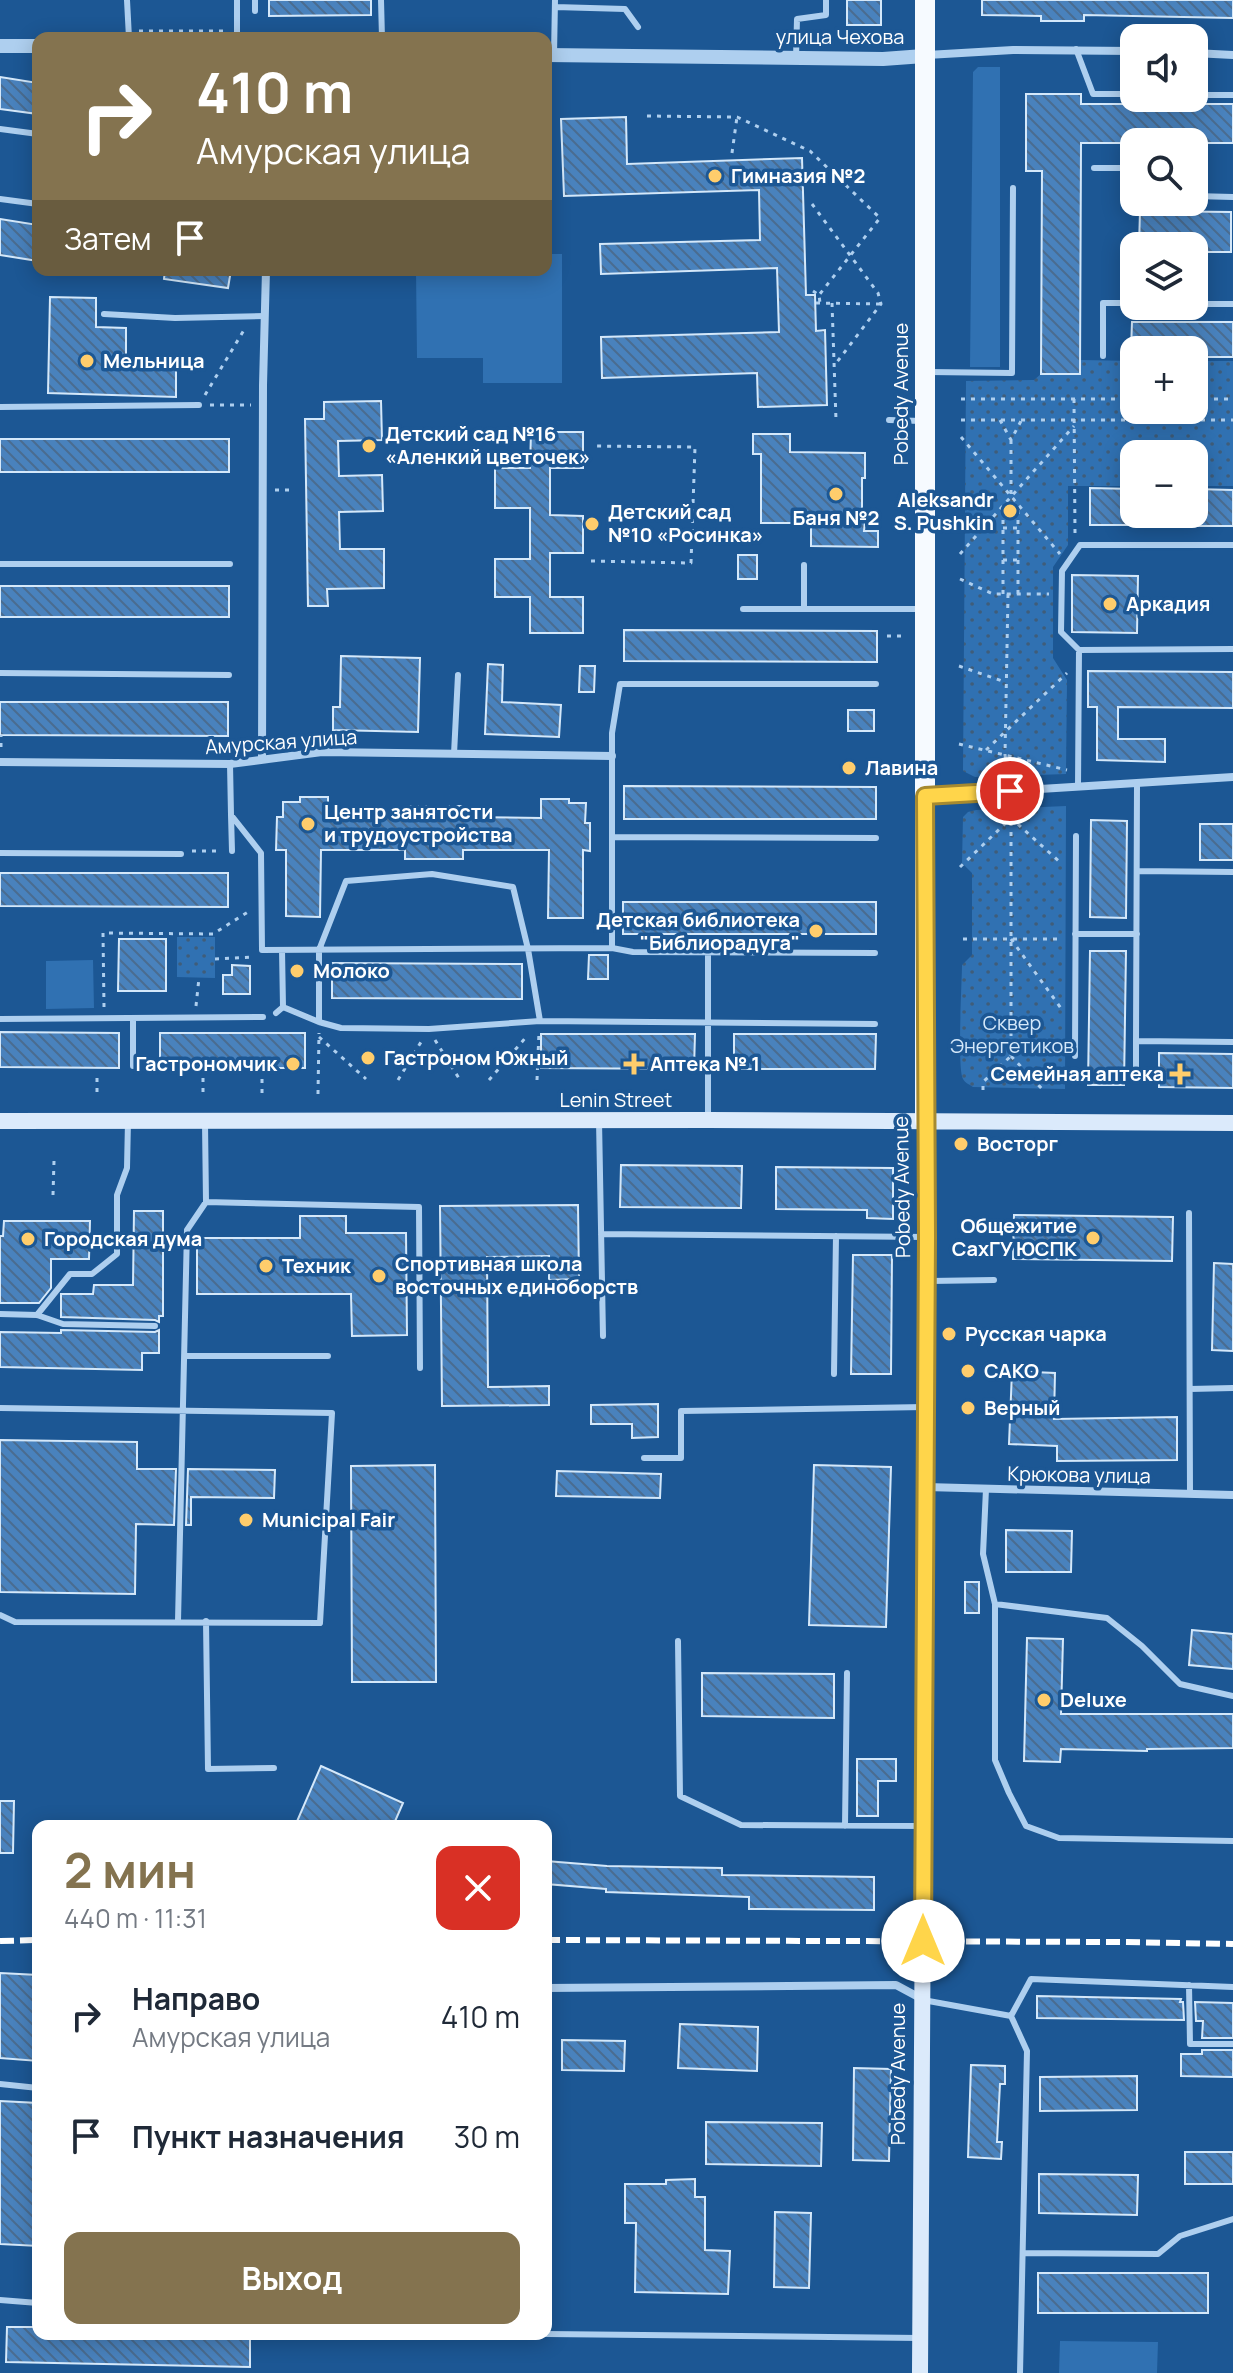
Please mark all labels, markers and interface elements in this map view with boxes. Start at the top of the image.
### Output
street label: улица Чехова [776,23,904,50]
map controls [1120,24,1208,528]
button: sound [1120,24,1208,112]
text: 410 m [196,53,353,130]
icon: right [64,64,168,168]
text: Амурская улица [196,126,471,175]
button: search [1120,128,1208,216]
place label: Гимназия №2 [731,162,865,189]
marker: Гимназия №2 [706,167,724,185]
icon: arrive [168,216,212,260]
text: Затем [64,218,152,259]
button: layers [1120,232,1208,320]
street label: Pobedy Avenue [887,323,914,465]
button: + [1120,336,1208,424]
place label: Мельница [103,347,205,374]
marker: Мельница [78,352,96,370]
place label: Детский сад №16 «Аленкий цветочек» [385,420,591,470]
marker: Детский сад №16 «Аленкий цветочек» [360,437,378,455]
button: − [1120,440,1208,528]
marker: Баня №2 [827,485,845,503]
place label: Aleksandr S. Pushkin [894,486,994,536]
place label: Детский сад №10 «Росинка» [608,498,764,548]
marker: Aleksandr S. Pushkin [1001,502,1019,520]
place label: Баня №2 [793,504,879,531]
marker: Детский сад №10 «Росинка» [583,515,601,533]
place label: Аркадия [1126,590,1211,617]
marker: Аркадия [1101,595,1119,613]
street label: Амурская улица [204,723,358,760]
place label: Лавина [865,754,938,781]
pin [976,757,1044,825]
marker: Лавина [840,759,858,777]
icon: arrive [988,769,1032,813]
place label: Центр занятости и трудоустройства [324,798,513,848]
marker: Центр занятости и трудоустройства [299,815,317,833]
place label: Детская библиотека "Библиорадуга" [596,906,800,956]
marker: Детская библиотека "Библиорадуга" [807,922,825,940]
place label: Молоко [313,957,390,984]
marker: Молоко [288,962,306,980]
park label: Сквер Энергетиков [950,1009,1074,1059]
place label: Гастроном Южный [384,1044,568,1071]
marker: Гастроном Южный [359,1049,377,1067]
place label: Гастрономчик [136,1050,278,1077]
place label: Аптека № 1 [650,1050,760,1077]
marker: Гастрономчик [284,1055,302,1073]
marker: Аптека № 1 [625,1055,643,1073]
place label: Семейная аптека [991,1060,1164,1087]
marker: Семейная аптека [1171,1065,1189,1083]
street label: Lenin Street [560,1086,672,1113]
street label: Pobedy Avenue [887,1116,916,1258]
place label: Восторг [977,1130,1059,1157]
marker: Восторг [952,1135,970,1153]
place label: Общежитие СахГУ ЮСПК [952,1212,1077,1262]
place label: Городская дума [44,1225,202,1252]
marker: Общежитие СахГУ ЮСПК [1084,1229,1102,1247]
marker: Городская дума [19,1230,37,1248]
place label: Спортивная школа восточных единоборств [395,1250,638,1300]
place label: Техник [282,1252,352,1279]
marker: Техник [257,1257,275,1275]
marker: Спортивная школа восточных единоборств [370,1267,388,1285]
place label: Русская чарка [965,1320,1107,1347]
marker: Русская чарка [940,1325,958,1343]
place label: САКО [984,1357,1039,1384]
marker: САКО [959,1362,977,1380]
place label: Верный [984,1394,1060,1421]
marker: Верный [959,1399,977,1417]
street label: Крюкова улица [1007,1460,1151,1489]
place label: Municipal Fair [262,1506,395,1533]
marker: Municipal Fair [237,1511,255,1529]
place label: Deluxe [1060,1686,1127,1713]
marker: Deluxe [1035,1691,1053,1709]
text: 2 мин [64,1837,196,1902]
button: close [436,1846,520,1930]
position arrow [881,1899,965,1983]
text: 440 m · 11:31 [64,1900,207,1936]
text: Направо [132,1978,260,2019]
icon: right [64,1994,108,2038]
text: 410 m [441,1996,520,2037]
street label: Pobedy Avenue [884,2003,911,2145]
text: Амурская улица [132,2019,330,2055]
icon: arrive [64,2114,108,2158]
text: Пункт назначения [132,2116,405,2157]
text: 30 m [454,2116,520,2157]
button: Выход [64,2232,520,2324]

